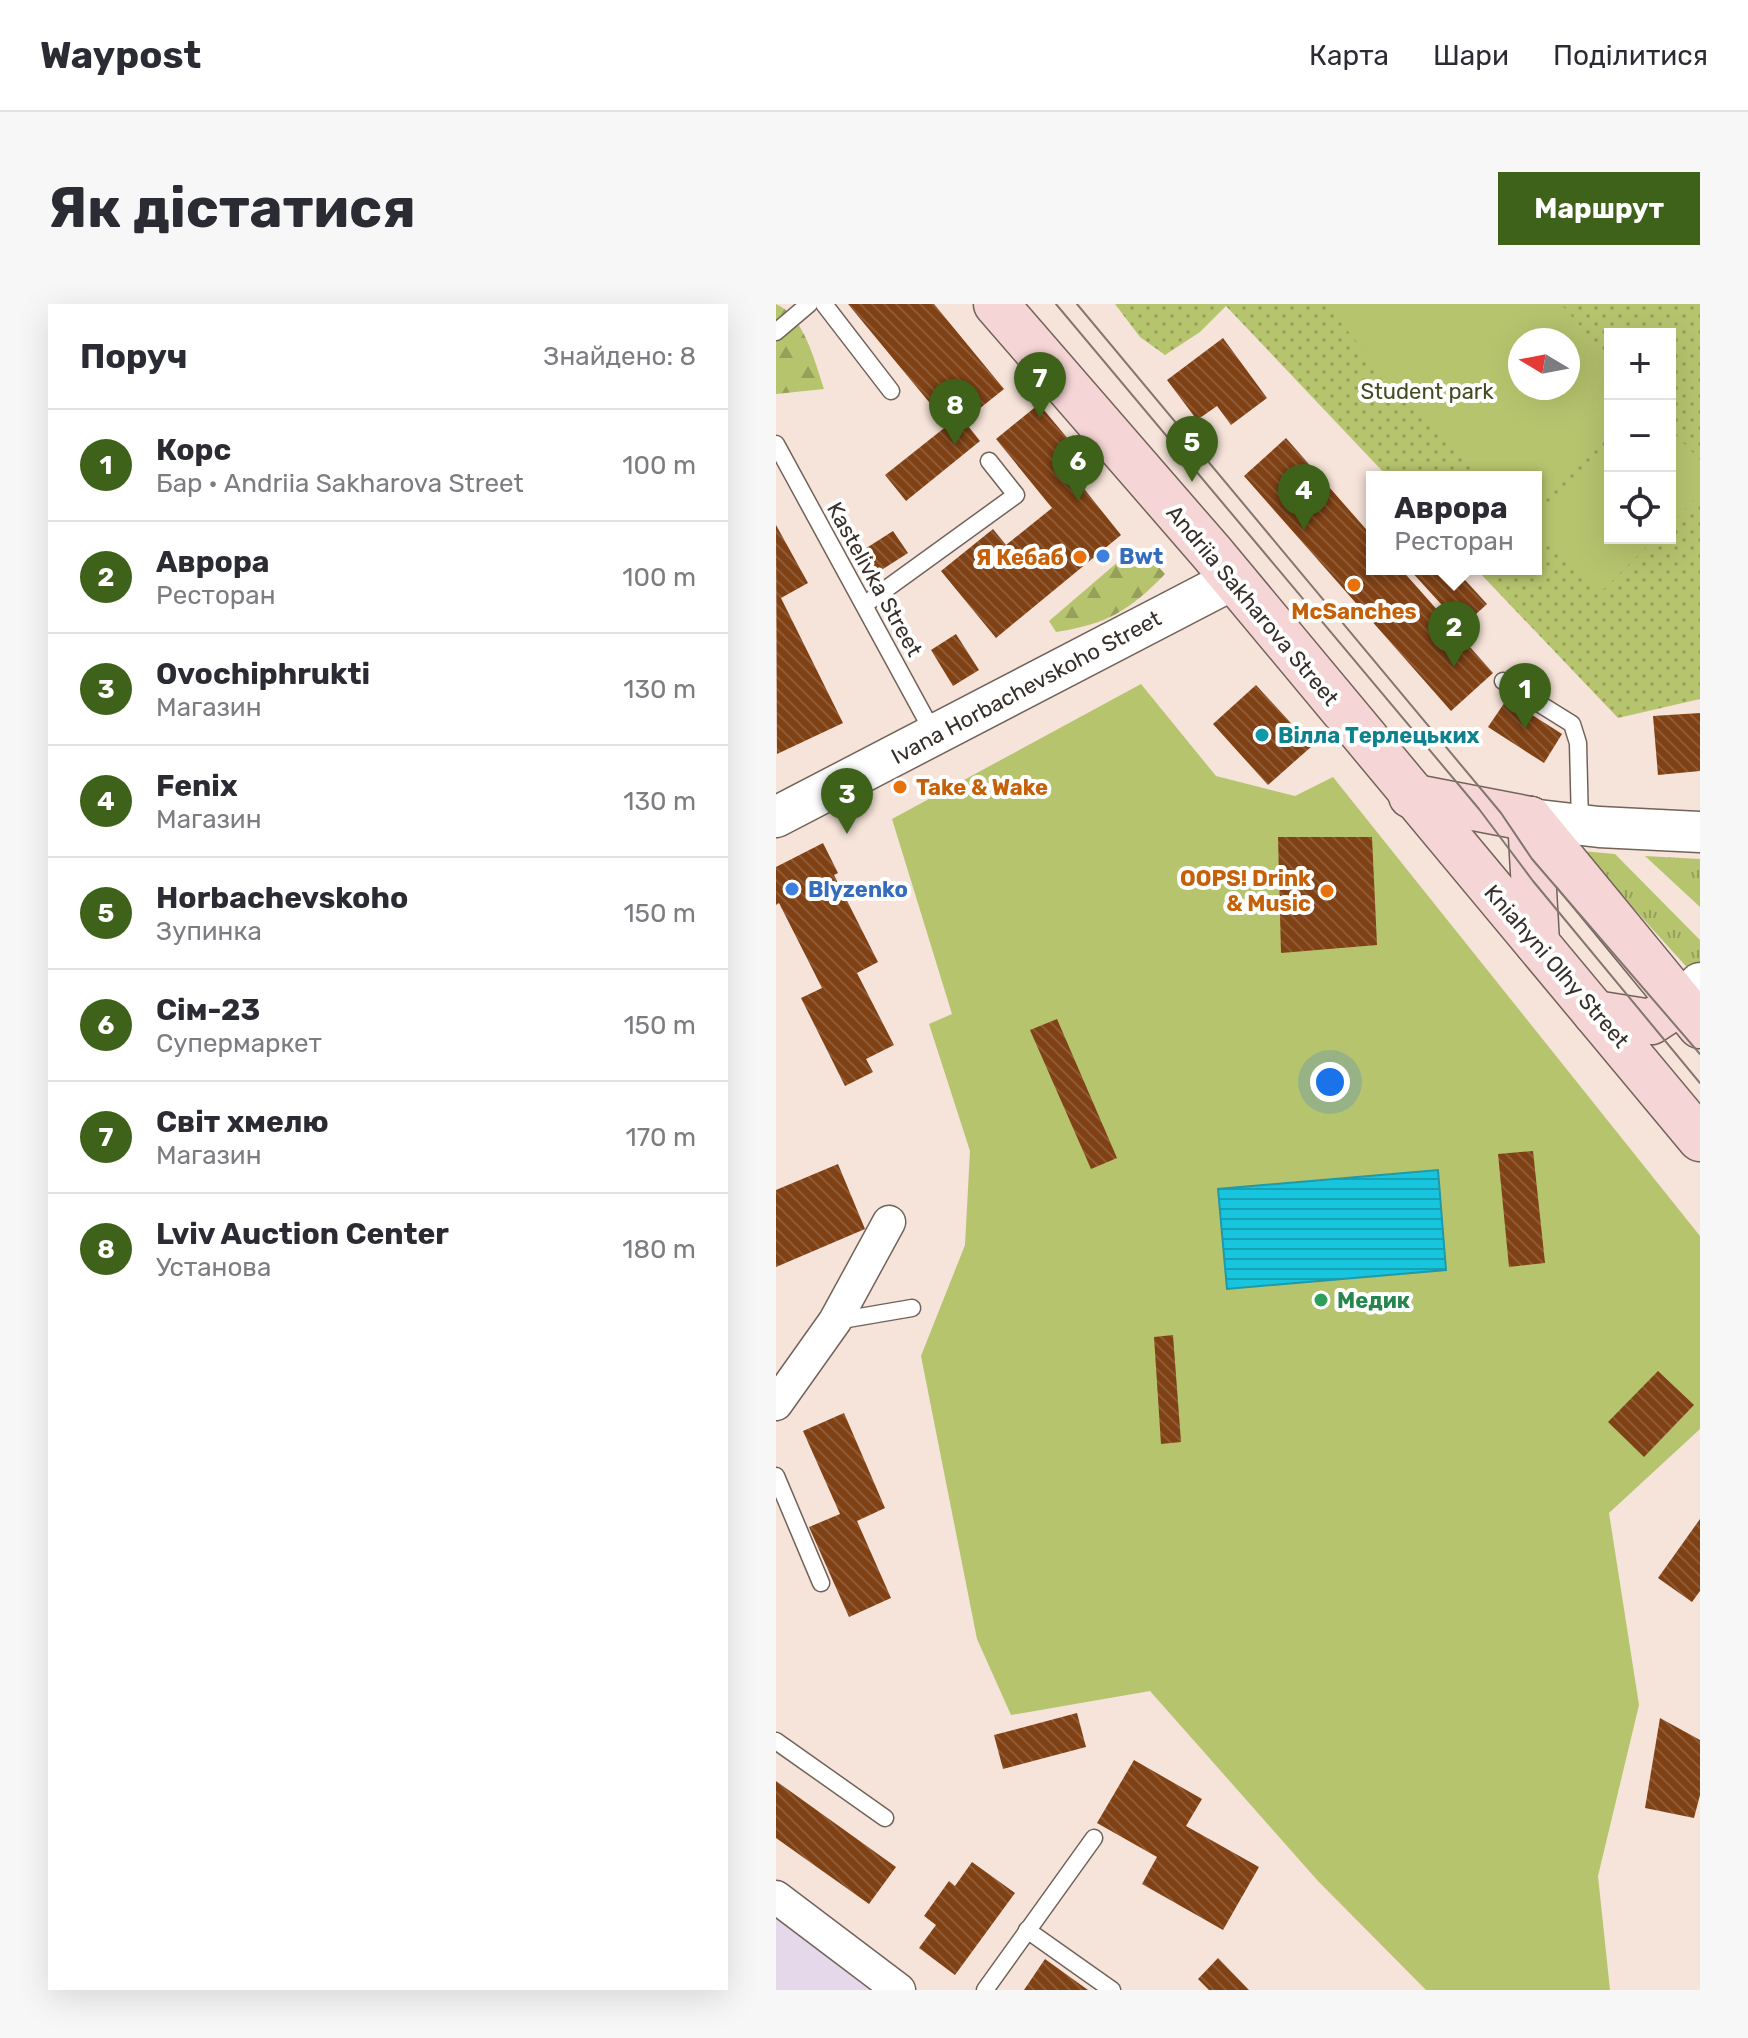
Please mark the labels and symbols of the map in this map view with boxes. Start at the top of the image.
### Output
north arrow [1508,328,1580,400]
pin: 7 [1014,352,1066,418]
park label: Student park [1360,378,1494,405]
pin: 8 [929,379,981,445]
pin: 5 [1166,416,1218,482]
pin: 6 [1052,435,1104,501]
pin: 4 [1278,464,1330,530]
street label: Kastelivka Street [821,497,928,662]
street label: Andriia Sakharova Street [1161,499,1345,711]
place label: Bwt [1119,543,1163,570]
place label: Я Кебаб [976,544,1064,571]
marker: Bwt [1094,547,1112,565]
marker: Я Кебаб [1071,548,1089,566]
marker: McSanches [1345,576,1363,594]
place label: McSanches [1291,598,1417,625]
pin: 2 [1428,601,1480,667]
street label: Ivana Horbachevskoho Street [887,605,1166,770]
pin: 1 [1499,663,1551,729]
place label: Вілла Терлецьких [1278,722,1480,749]
marker: Вілла Терлецьких [1253,726,1271,744]
pin: 3 [821,768,873,834]
place label: Take & Wake [916,774,1048,801]
marker: Take & Wake [891,778,909,796]
place label: OOPS! Drink & Music [1180,865,1311,917]
place label: Blyzenko [808,876,908,903]
street label: Kniahyni Olhy Street [1479,879,1635,1054]
marker: Blyzenko [783,880,801,898]
marker: OOPS! Drink & Music [1318,882,1336,900]
your location [1310,1062,1350,1102]
place label: Медик [1337,1287,1410,1314]
marker: Медик [1312,1291,1330,1309]

